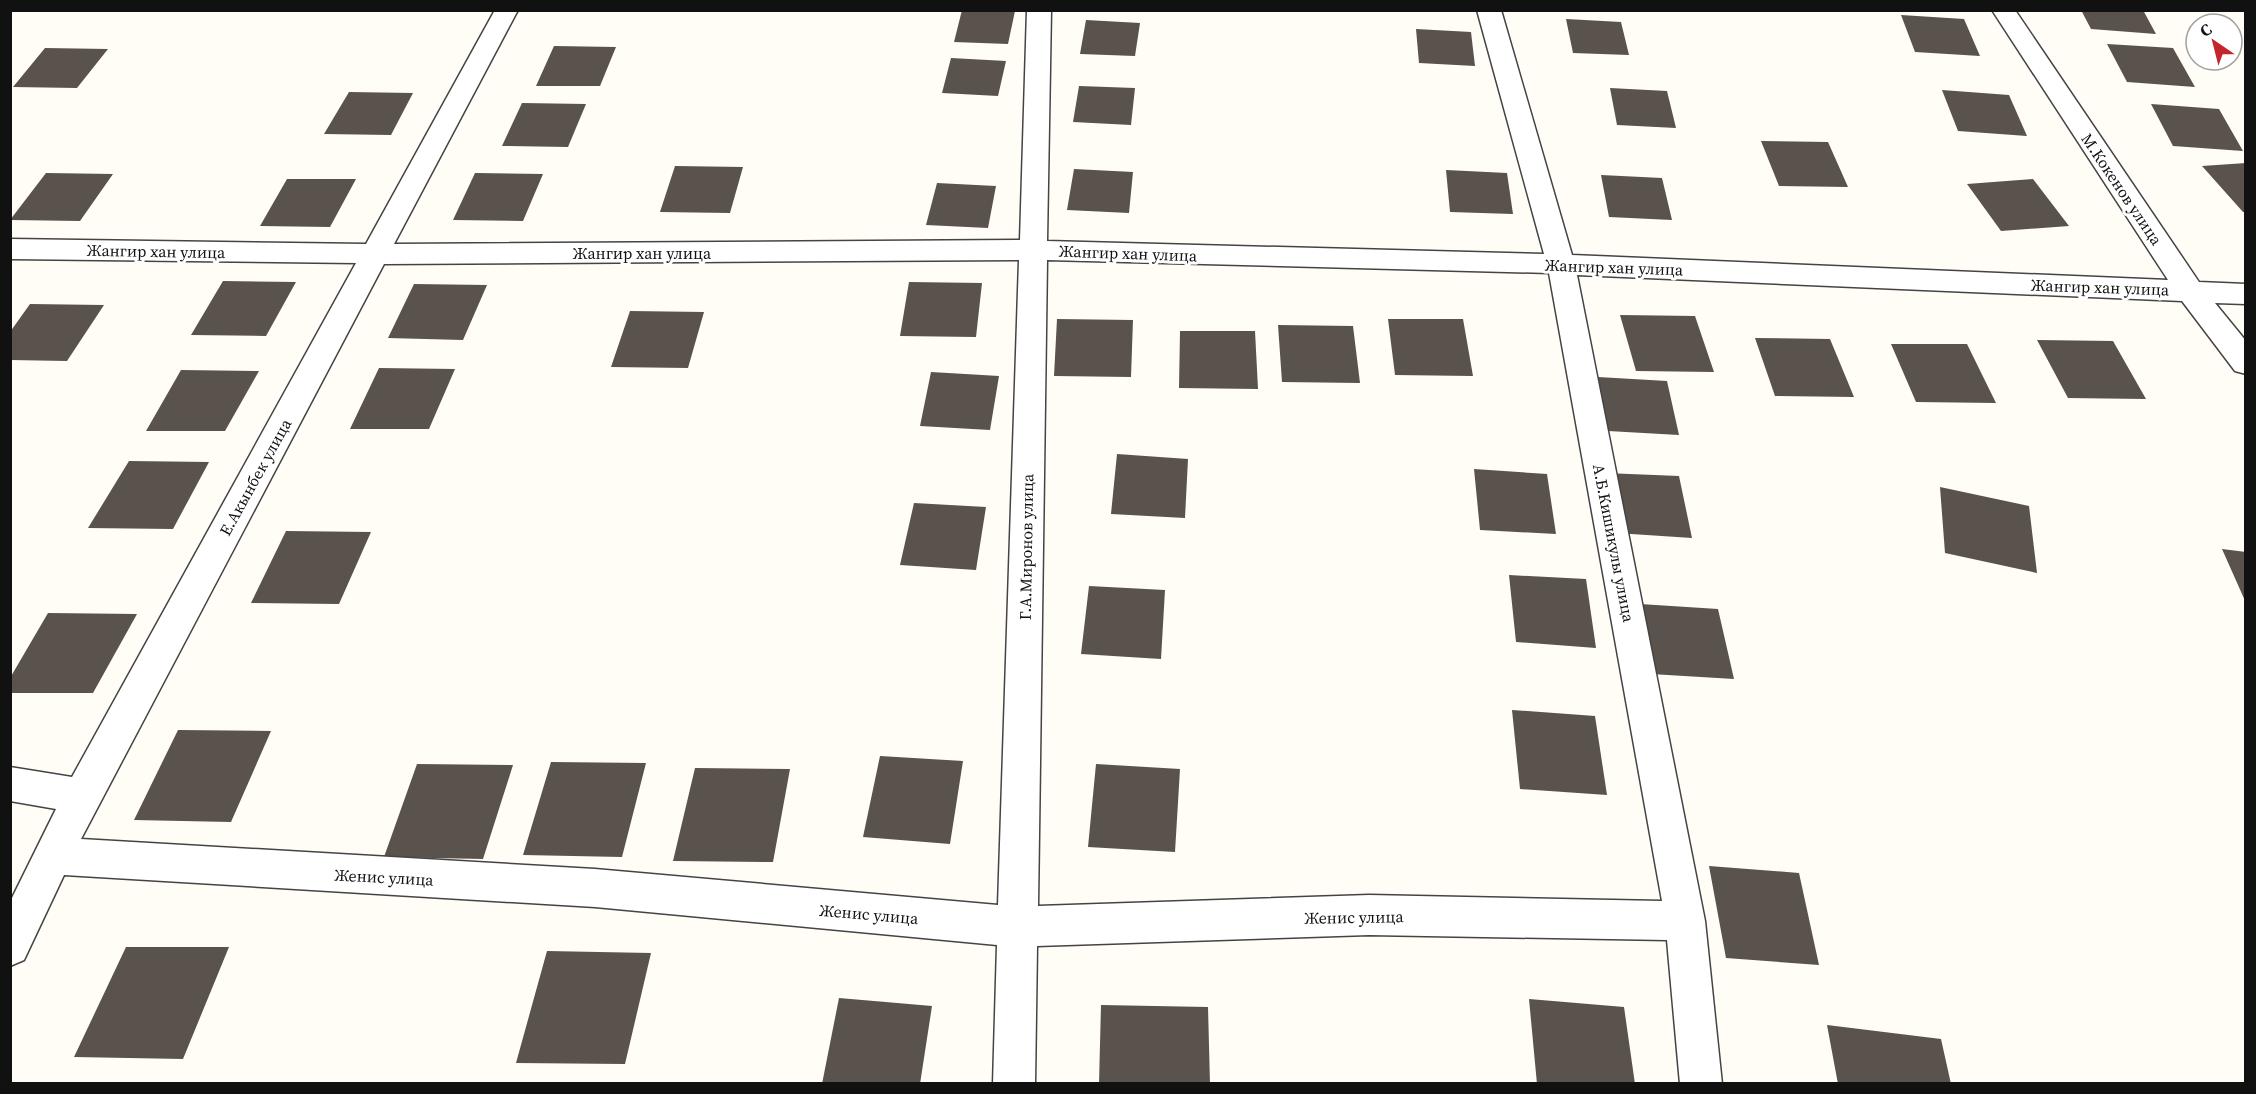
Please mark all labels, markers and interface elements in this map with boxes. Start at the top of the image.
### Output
north arrow [2184,12,2244,72]
text: С [2195,18,2216,42]
street label: М.Кокенов улица [2076,129,2168,250]
street label: Жангир хан улица [87,239,226,263]
street label: Жангир хан улица [1058,240,1198,266]
street label: Жангир хан улица [573,242,712,264]
street label: Жангир хан улица [1544,254,1684,280]
street label: Жангир хан улица [2030,274,2170,300]
street label: Е.Акынбек улица [214,414,297,539]
street label: А.Б.Кишикулы улица [1588,462,1640,625]
street label: Г.А.Миронов улица [1014,473,1038,620]
street label: Женис улица [334,863,435,891]
street label: Женис улица [819,899,920,929]
street label: Женис улица [1304,905,1405,929]

